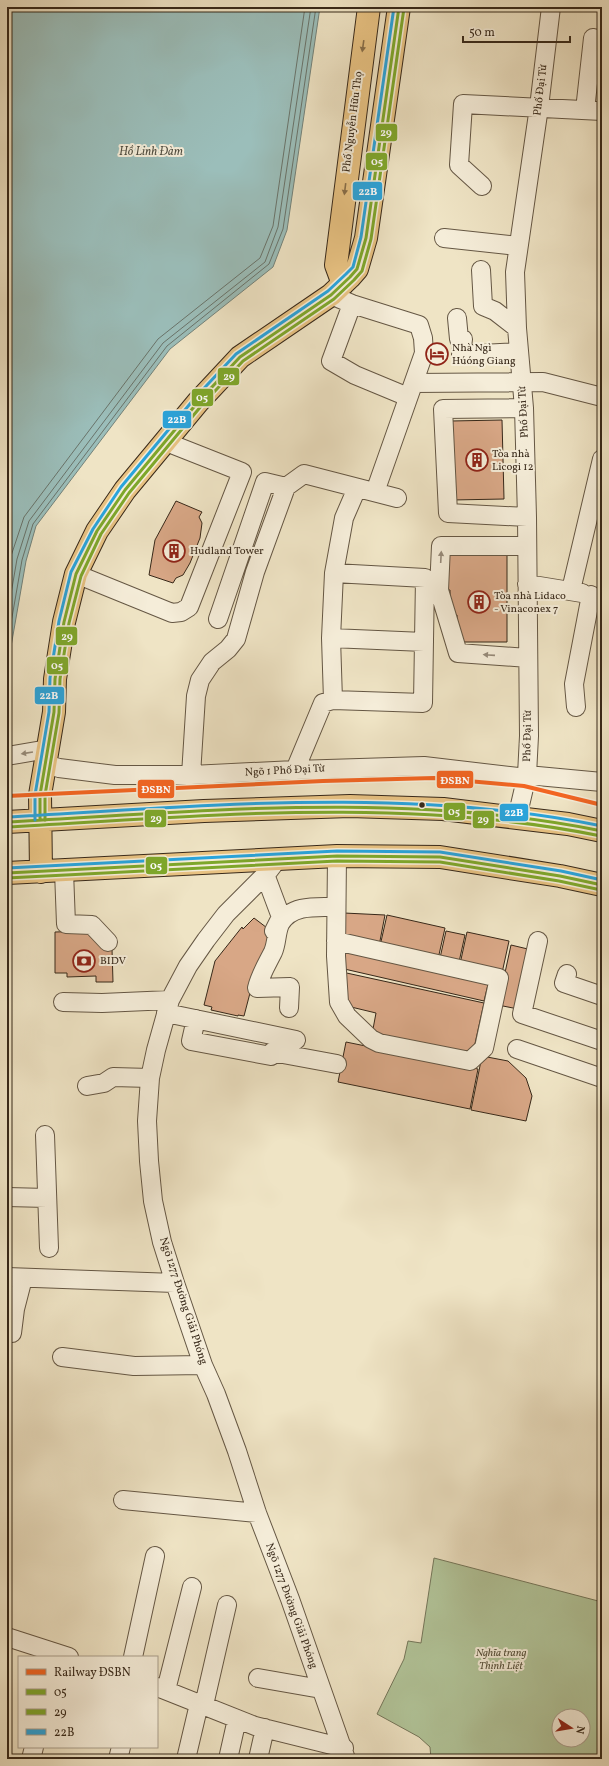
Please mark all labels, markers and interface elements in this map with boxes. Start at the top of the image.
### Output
scale bar [463,18,570,44]
text: 50 m [469,25,495,41]
one-way arrow [360,40,366,52]
street label: Phố Đại Từ [530,63,552,117]
street label: Phố Nguyễn Hữu Thọ [339,70,367,173]
line badge: 29 [375,123,398,142]
text: 29 [380,126,392,141]
water label: Hồ Linh Đàm [119,144,183,160]
line badge: 05 [365,152,388,171]
text: 05 [371,155,383,170]
line badge: 22B [352,181,383,201]
one-way arrow [342,182,348,195]
text: 22B [359,185,377,200]
hotel icon: Nhà Ngì Húóng Giang [424,341,450,367]
place label: Nhà Ngì Húóng Giang [452,341,516,369]
line badge: 29 [217,367,240,386]
text: 29 [223,370,235,385]
street label: Phố Đại Từ [515,386,533,438]
line badge: 05 [191,388,214,407]
text: 05 [196,391,208,406]
line badge: 22B [162,410,192,429]
text: 22B [168,413,186,428]
building icon: Tòa nhà Licogi 12 [464,447,490,473]
place label: Tòa nhà Licogi 12 [492,447,534,475]
building icon: Hudland Tower [161,538,187,564]
place label: Hudland Tower [190,544,264,559]
one-way arrow [438,550,444,563]
building icon: Tòa nhà Lidaco - Vinaconex 7 [466,589,492,615]
place label: Tòa nhà Lidaco - Vinaconex 7 [494,589,566,617]
line badge: 29 [55,626,78,646]
text: 29 [61,630,73,645]
one-way arrow [483,652,495,659]
line badge: 05 [46,656,69,675]
text: 05 [51,659,63,674]
line badge: 22B [34,686,65,705]
text: 22B [40,689,58,704]
street label: Phố Đại Từ [520,710,536,762]
one-way arrow [21,750,33,756]
street label: Ngõ 1 Phố Đại Từ [245,761,325,781]
line badge: ĐSBN [436,770,474,789]
text: ĐSBN [440,774,470,789]
line badge: ĐSBN [137,779,175,799]
text: ĐSBN [141,783,171,798]
unlabelled marker [417,800,427,810]
line badge: 05 [443,802,466,821]
line badge: 22B [499,803,529,822]
text: 05 [448,805,460,820]
text: 22B [505,806,523,821]
line badge: 29 [144,809,167,828]
line badge: 29 [472,810,495,829]
text: 29 [150,812,162,827]
text: 29 [477,813,489,828]
line badge: 05 [145,856,168,875]
text: 05 [150,859,162,874]
bank icon: BIDV [71,948,97,974]
place label: BIDV [100,954,127,969]
street label: Ngõ 1277 Đường Giải Phóng [155,1235,211,1367]
street label: Ngõ 1277 Đường Giải Phóng [261,1541,321,1671]
park label: Nghĩa trang Thịnh Liệt [476,1646,526,1674]
legend [18,1656,158,1748]
text: Railway ĐSBN [54,1665,131,1681]
text: 05 [54,1685,67,1701]
text: 29 [54,1705,67,1721]
north arrow [551,1708,591,1748]
text: N [571,1724,587,1735]
text: 22B [54,1725,74,1741]

